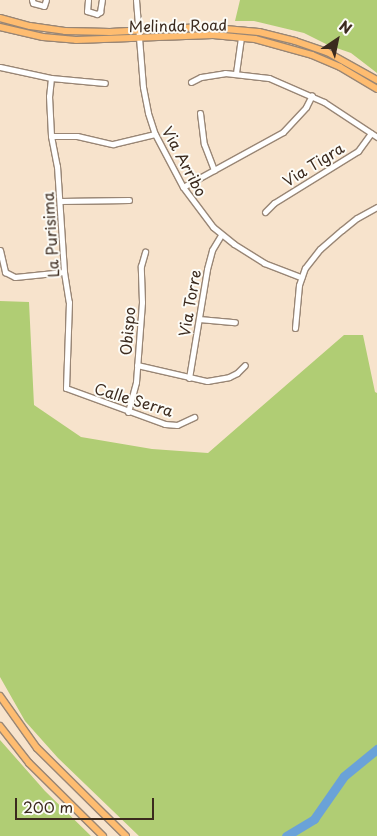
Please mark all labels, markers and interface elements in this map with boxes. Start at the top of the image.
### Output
street label: Melinda Road [129,15,227,35]
north arrow [312,15,362,65]
text: N [335,15,356,39]
street label: Via Arribo [159,123,211,199]
street label: Via Tigra [280,139,346,189]
street label: La Purisima [38,191,62,279]
street label: Via Torre [174,269,204,337]
street label: Obispo [116,306,138,356]
street label: Calle Serra [93,379,175,419]
scale bar [18,788,156,820]
text: 200 m [23,795,73,818]

